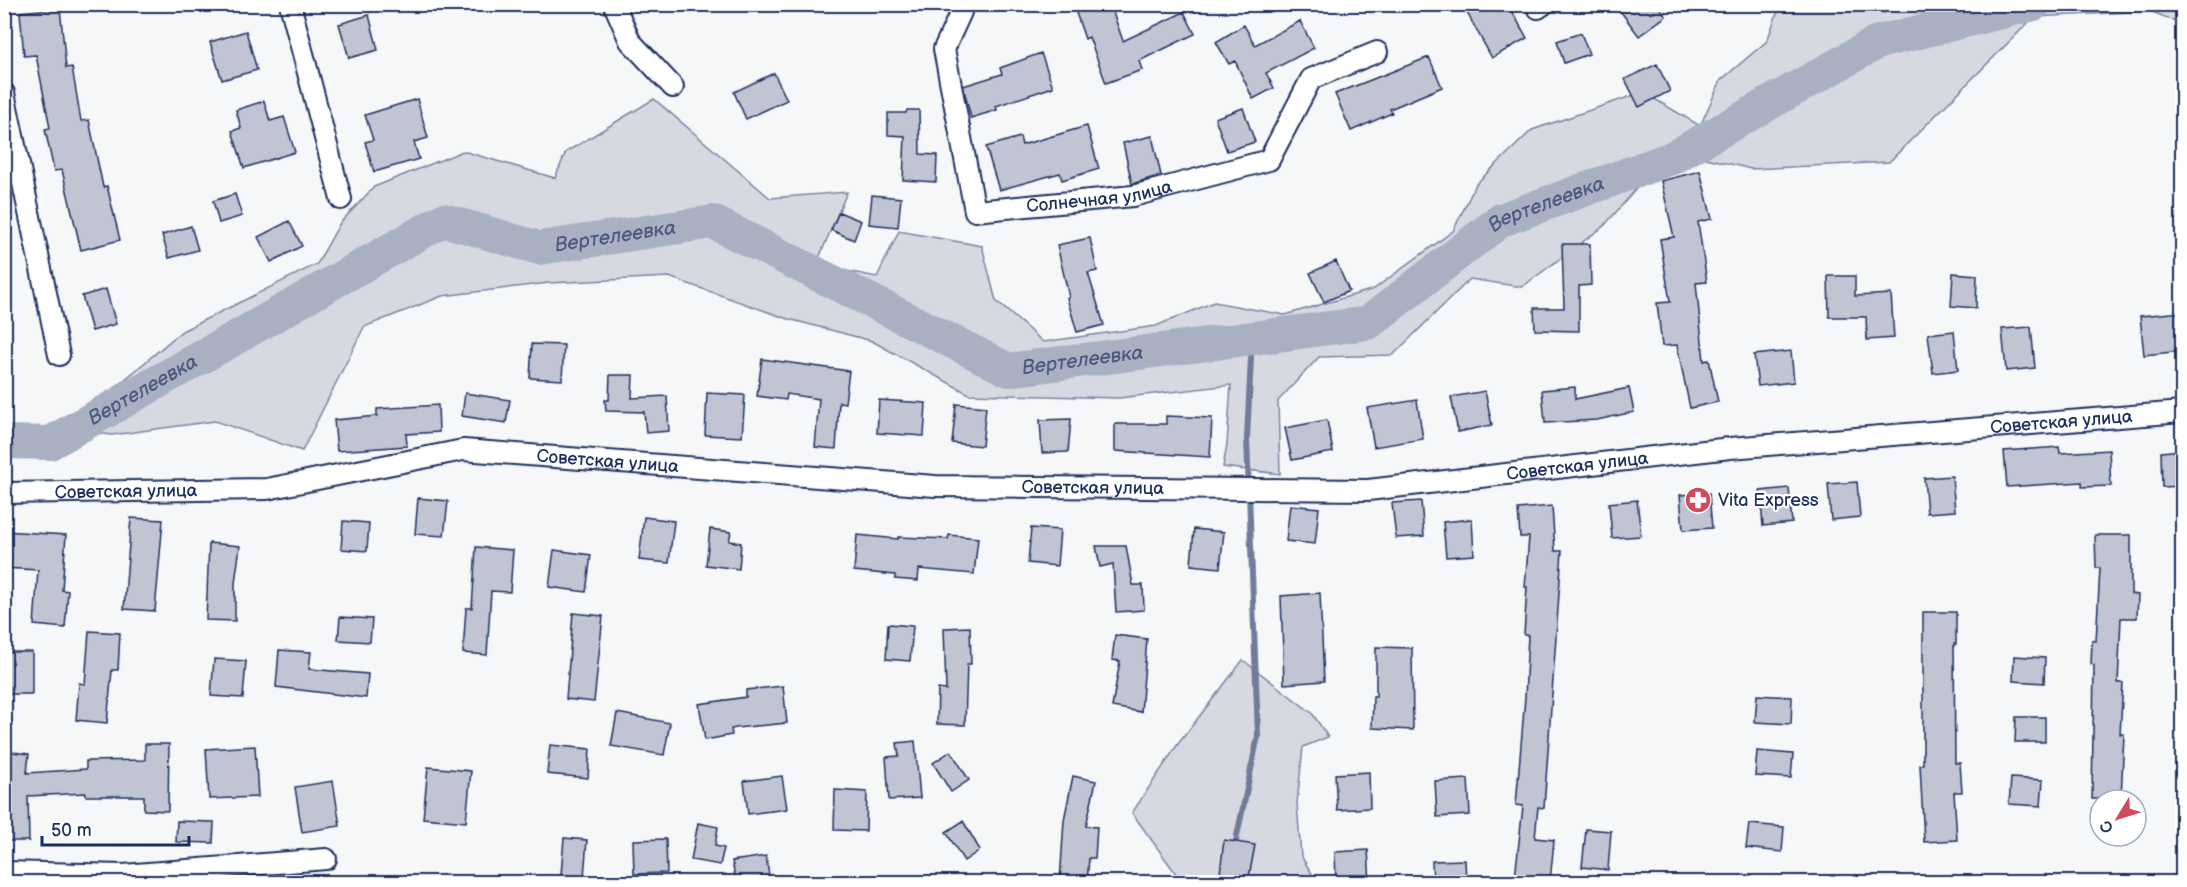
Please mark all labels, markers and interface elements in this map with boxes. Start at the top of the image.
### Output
water label: Вертелеевка [1483,172,1608,238]
street label: Солнечная улица [1025,176,1174,217]
water label: Вертелеевка [553,216,678,258]
water label: Вертелеевка [1020,341,1145,380]
water label: Вертелеевка [84,350,202,431]
street label: Советская улица [1989,405,2134,438]
street label: Советская улица [536,445,680,477]
street label: Советская улица [1505,447,1650,484]
street label: Советская улица [1021,476,1164,499]
street label: Советская улица [55,480,198,503]
pharmacy icon: Vita Express [1683,485,1713,515]
place label: Vita Express [1718,490,1819,511]
north arrow [2088,788,2148,848]
scale bar [42,809,189,847]
text: С [2096,816,2118,837]
text: 50 m [51,820,92,841]

